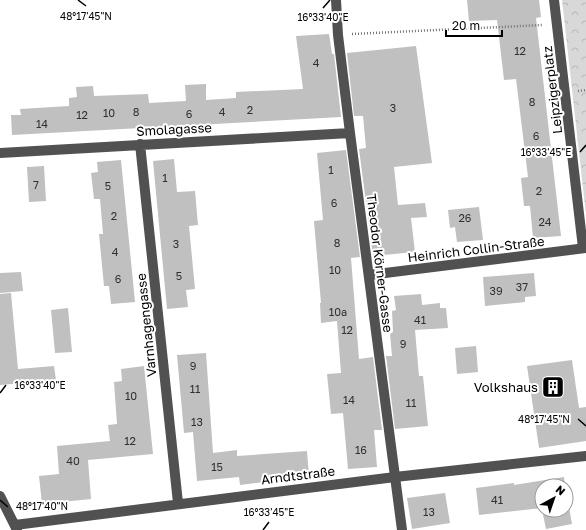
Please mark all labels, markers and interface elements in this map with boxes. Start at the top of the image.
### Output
text: 48°17'45"N [60,10,112,22]
text: 16°33'40"E [298,11,349,23]
scale bar [446,12,502,38]
text: 20 m [452,18,480,33]
house number: 12 [514,44,526,57]
street label: Leipzigerplatz [539,45,565,135]
house number: 4 [313,56,320,69]
house number: 8 [529,95,536,108]
house number: 3 [390,101,396,114]
house number: 2 [247,103,253,116]
house number: 8 [133,105,140,118]
house number: 4 [219,105,226,118]
house number: 10 [103,106,115,119]
house number: 6 [186,107,193,120]
house number: 12 [76,108,88,121]
house number: 14 [36,117,48,130]
street label: Smolagasse [136,119,212,139]
house number: 6 [533,129,540,142]
text: 16°33'45"E [521,146,571,158]
house number: 1 [328,163,334,176]
house number: 1 [162,171,168,184]
house number: 7 [33,178,39,191]
house number: 5 [105,179,111,192]
house number: 2 [536,184,542,197]
street label: Theodor Körner-Gasse [364,193,396,333]
house number: 6 [331,196,338,209]
house number: 2 [111,209,117,222]
house number: 26 [458,211,472,224]
house number: 24 [538,215,552,228]
street label: Heinrich Collin-Straße [407,233,545,265]
house number: 8 [334,236,341,249]
house number: 3 [173,237,179,250]
house number: 4 [112,245,119,258]
house number: 10 [329,263,341,276]
house number: 5 [176,269,182,282]
house number: 6 [115,272,122,285]
street label: Varnhagengasse [133,273,159,377]
house number: 37 [516,280,528,293]
house number: 39 [489,284,503,297]
house number: 10a [329,305,347,318]
house number: 41 [414,313,426,326]
house number: 12 [341,323,353,336]
house number: 9 [400,337,406,350]
house number: 9 [190,359,196,372]
building icon: Volkshaus [540,374,566,400]
text: 16°33'40"E [15,379,66,391]
place label: Volkshaus [474,379,538,395]
house number: 11 [190,382,200,395]
house number: 10 [125,389,137,402]
house number: 14 [343,393,355,406]
house number: 11 [406,396,416,409]
text: 48°17'45"N [518,413,570,425]
house number: 13 [191,415,203,428]
house number: 12 [124,434,136,447]
house number: 16 [355,443,367,456]
house number: 40 [66,454,80,467]
house number: 15 [211,460,223,473]
street label: Arndtstraße [260,463,336,487]
north arrow [534,478,574,518]
text: N [553,482,568,498]
house number: 41 [491,493,503,506]
text: 48°17'40"N [16,500,68,512]
house number: 13 [423,505,435,518]
text: 16°33'45"E [244,506,294,518]

